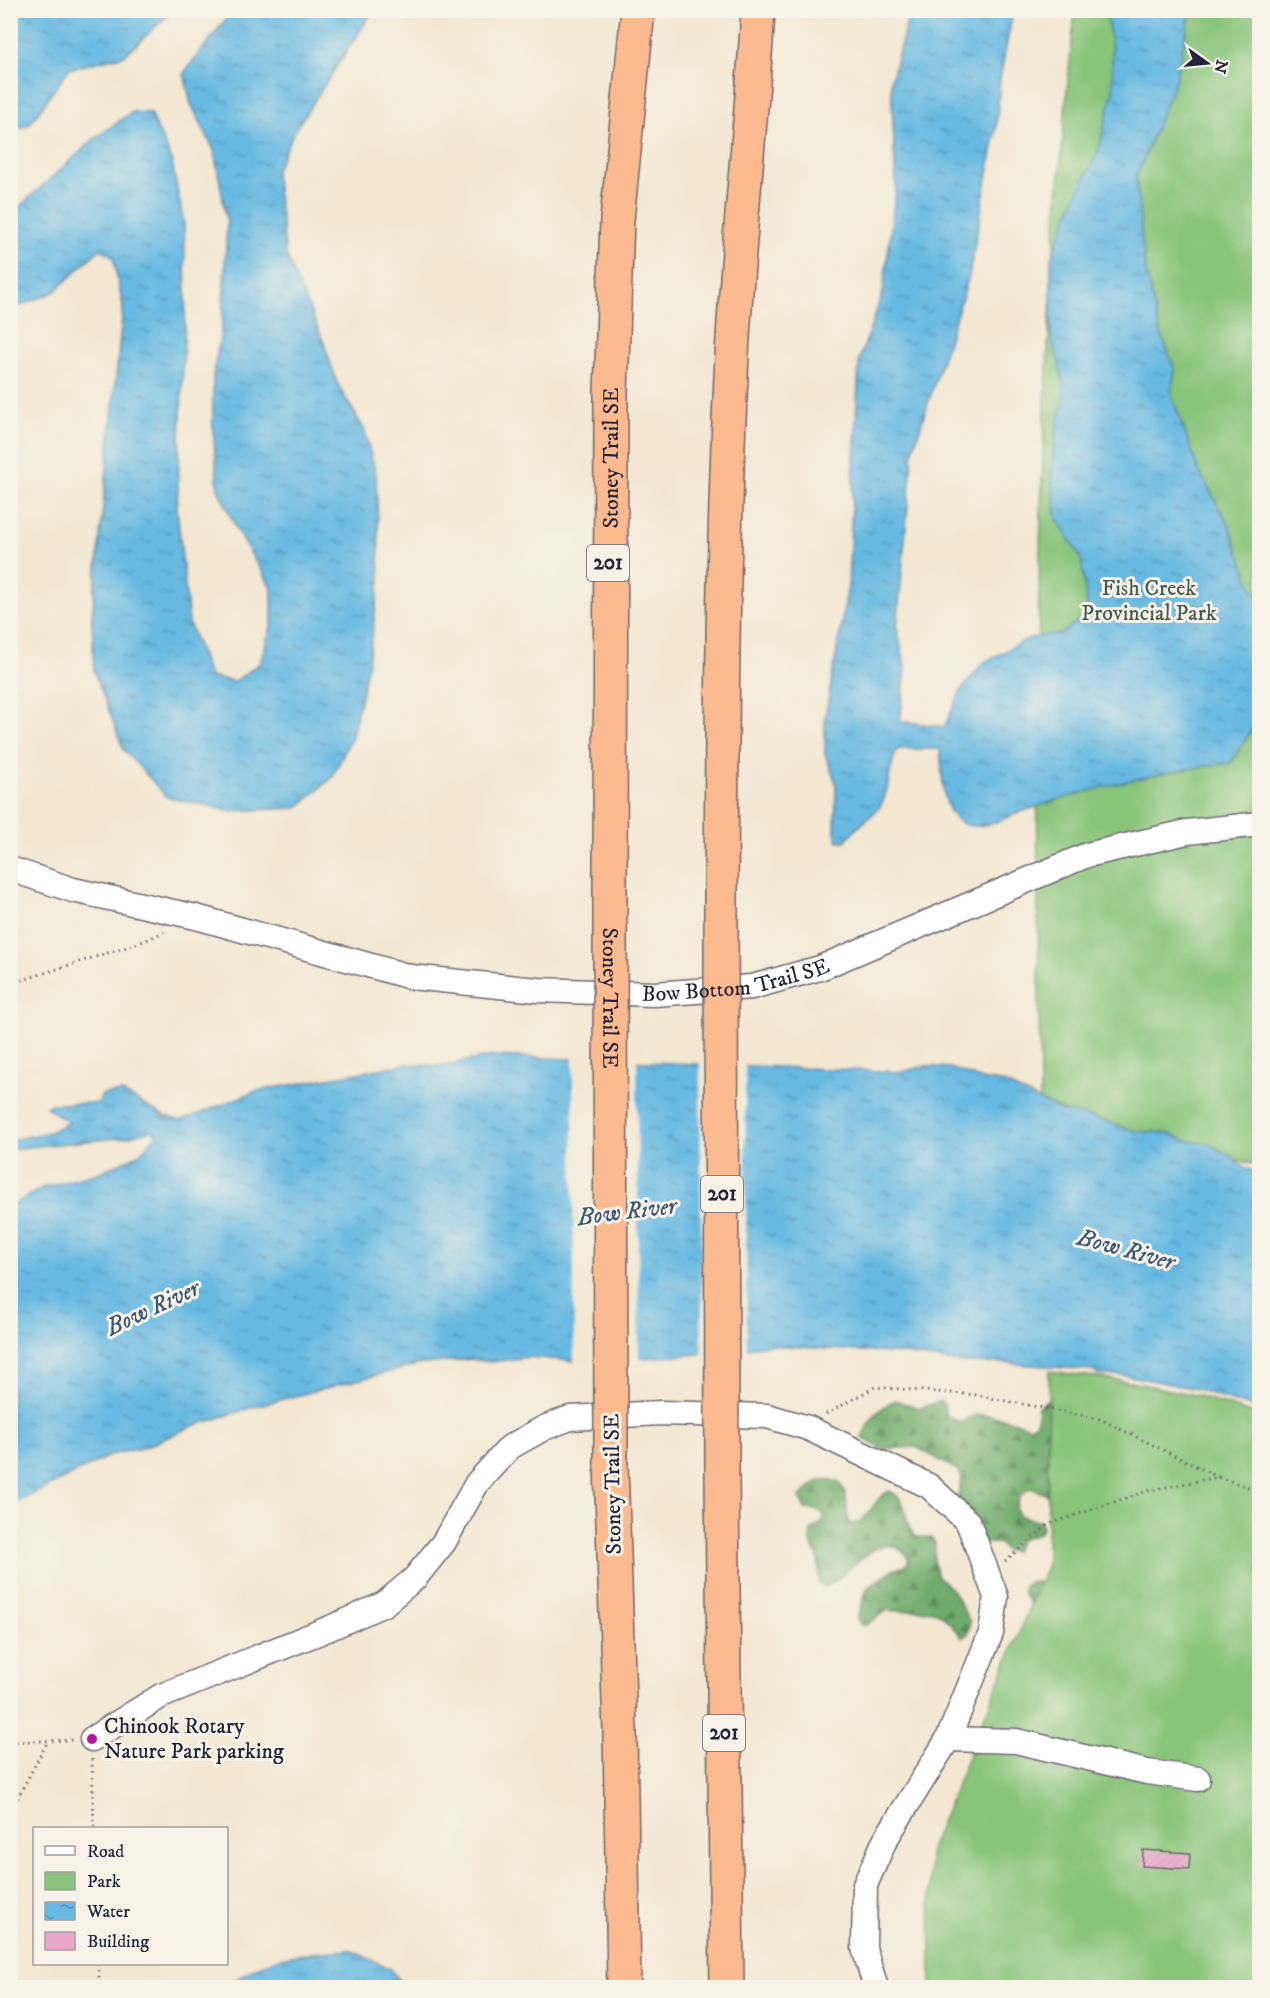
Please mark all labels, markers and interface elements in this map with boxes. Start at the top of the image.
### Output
north arrow [1177,33,1237,93]
text: N [1209,58,1232,76]
street label: Stoney Trail SE [597,387,625,529]
road number: 201 [587,545,629,581]
park label: Fish Creek Provincial Park [1081,575,1217,627]
street label: Stoney Trail SE [597,927,624,1069]
street label: Bow Bottom Trail SE [641,952,833,1008]
road number: 201 [701,1176,743,1212]
water label: Bow River [575,1191,681,1233]
water label: Bow River [1073,1222,1180,1278]
water label: Bow River [101,1272,207,1343]
street label: Stoney Trail SE [598,1413,628,1555]
place label: Chinook Rotary Nature Park parking [104,1713,284,1765]
road number: 201 [703,1715,745,1751]
marker: Chinook Rotary Nature Park parking [85,1732,99,1746]
legend [33,1827,228,1965]
text: Road [87,1841,124,1863]
text: Park [87,1871,121,1893]
text: Water [86,1901,130,1923]
text: Building [87,1931,149,1953]

